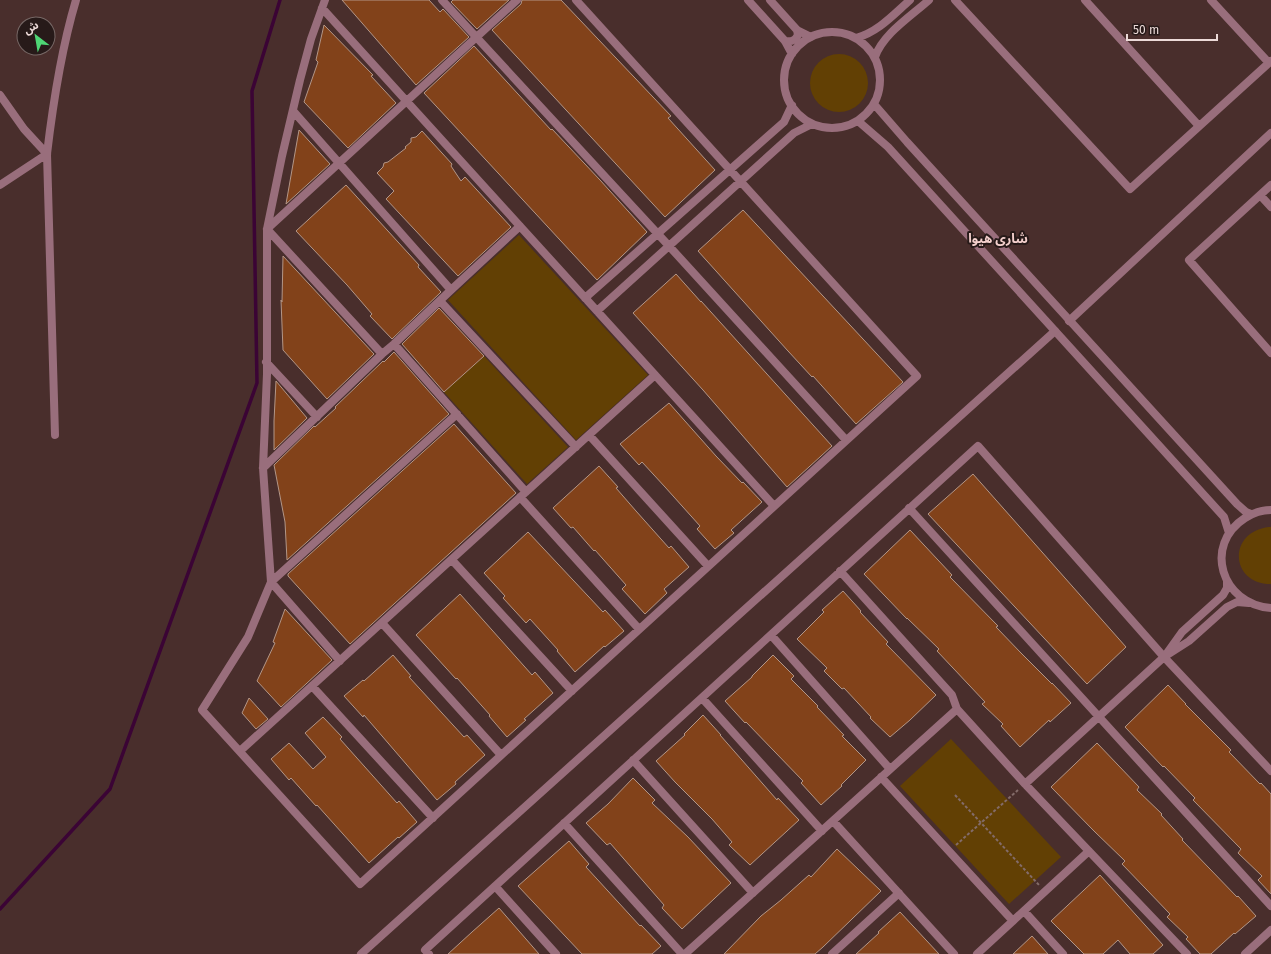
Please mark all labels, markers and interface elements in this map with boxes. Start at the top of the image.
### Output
north arrow [16,16,56,56]
scale bar [1127,16,1217,42]
text: ش [21,18,41,37]
text: 50 m [1133,23,1159,37]
district label: شاری هیوا [968,231,1028,246]

